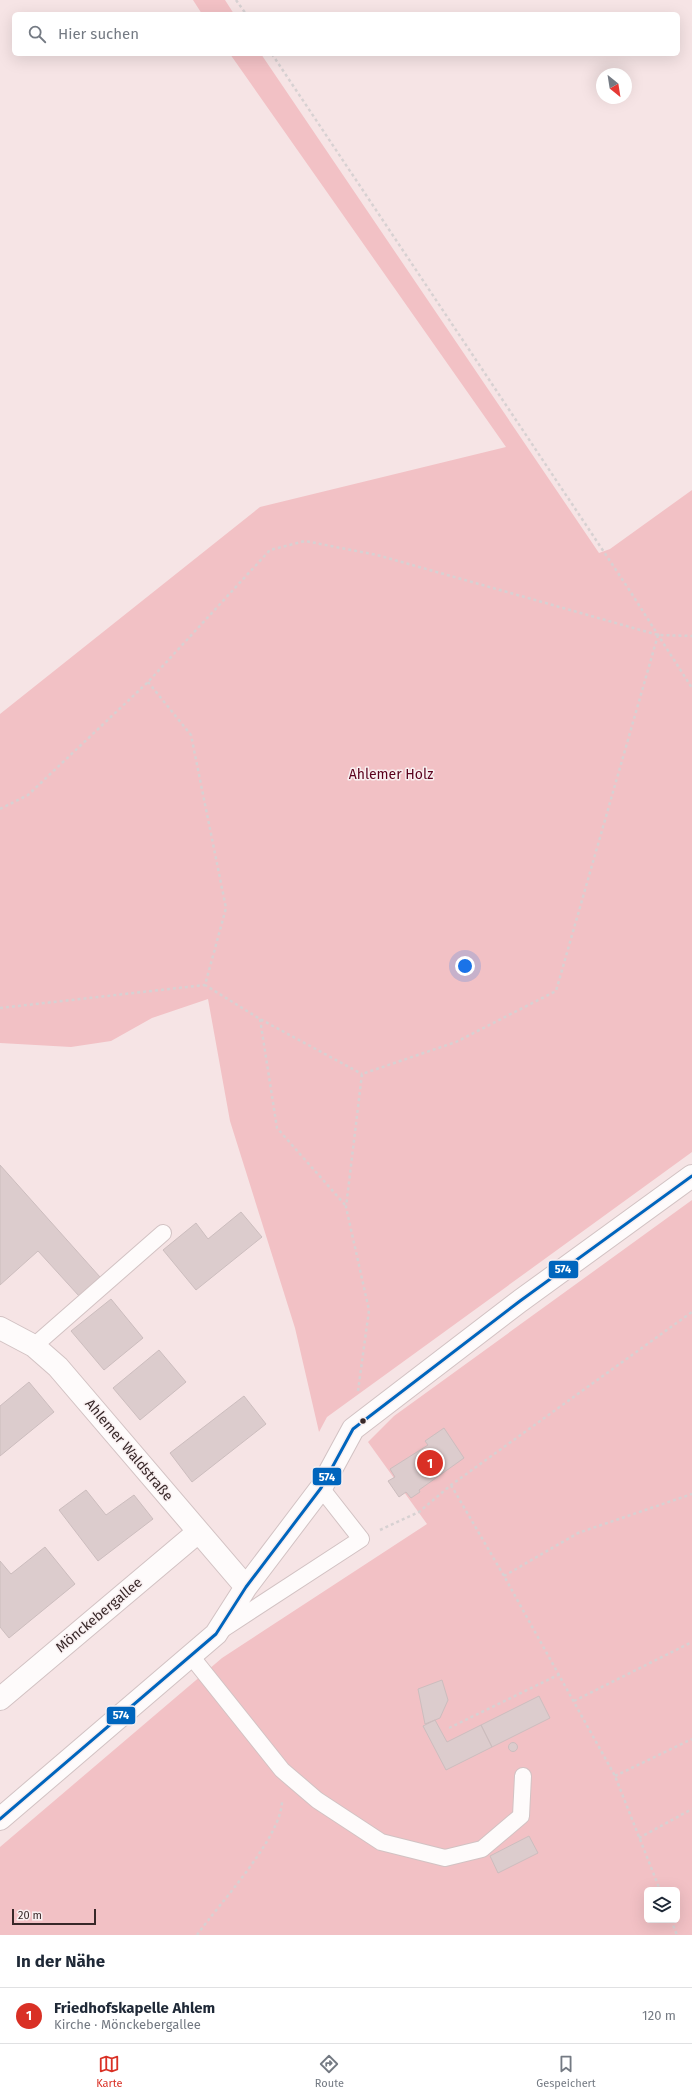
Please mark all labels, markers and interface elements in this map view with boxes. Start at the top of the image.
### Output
search box [12,12,680,56]
icon: search [26,23,48,45]
text: Hier suchen [58,25,139,43]
north arrow [596,68,632,104]
park label: Ahlemer Holz [349,766,433,783]
your location [455,956,475,976]
line badge: 574 [548,1260,579,1279]
text: 574 [555,1263,571,1276]
street label: Ahlemer Waldstraße [81,1396,177,1504]
unlabelled marker [358,1416,368,1426]
pin: 1 [417,1448,443,1478]
line badge: 574 [312,1467,342,1486]
text: 574 [319,1471,335,1484]
street label: Mönckebergallee [52,1574,146,1656]
line badge: 574 [106,1706,136,1725]
text: 574 [113,1709,129,1722]
map controls [644,1887,680,1923]
button: layers [644,1887,680,1923]
scale bar [12,1907,96,1926]
text: 20 m [18,1909,42,1922]
text: In der Nähe [16,1951,105,1972]
text: Friedhofskapelle Ahlem [54,1999,215,2017]
text: 1 [26,2008,32,2023]
text: 120 m [642,2008,676,2023]
text: Kirche · Mönckebergallee [54,2017,201,2032]
tab: Karte [96,2053,123,2090]
tab: Route [315,2053,344,2090]
tab: Gespeichert [536,2053,596,2090]

